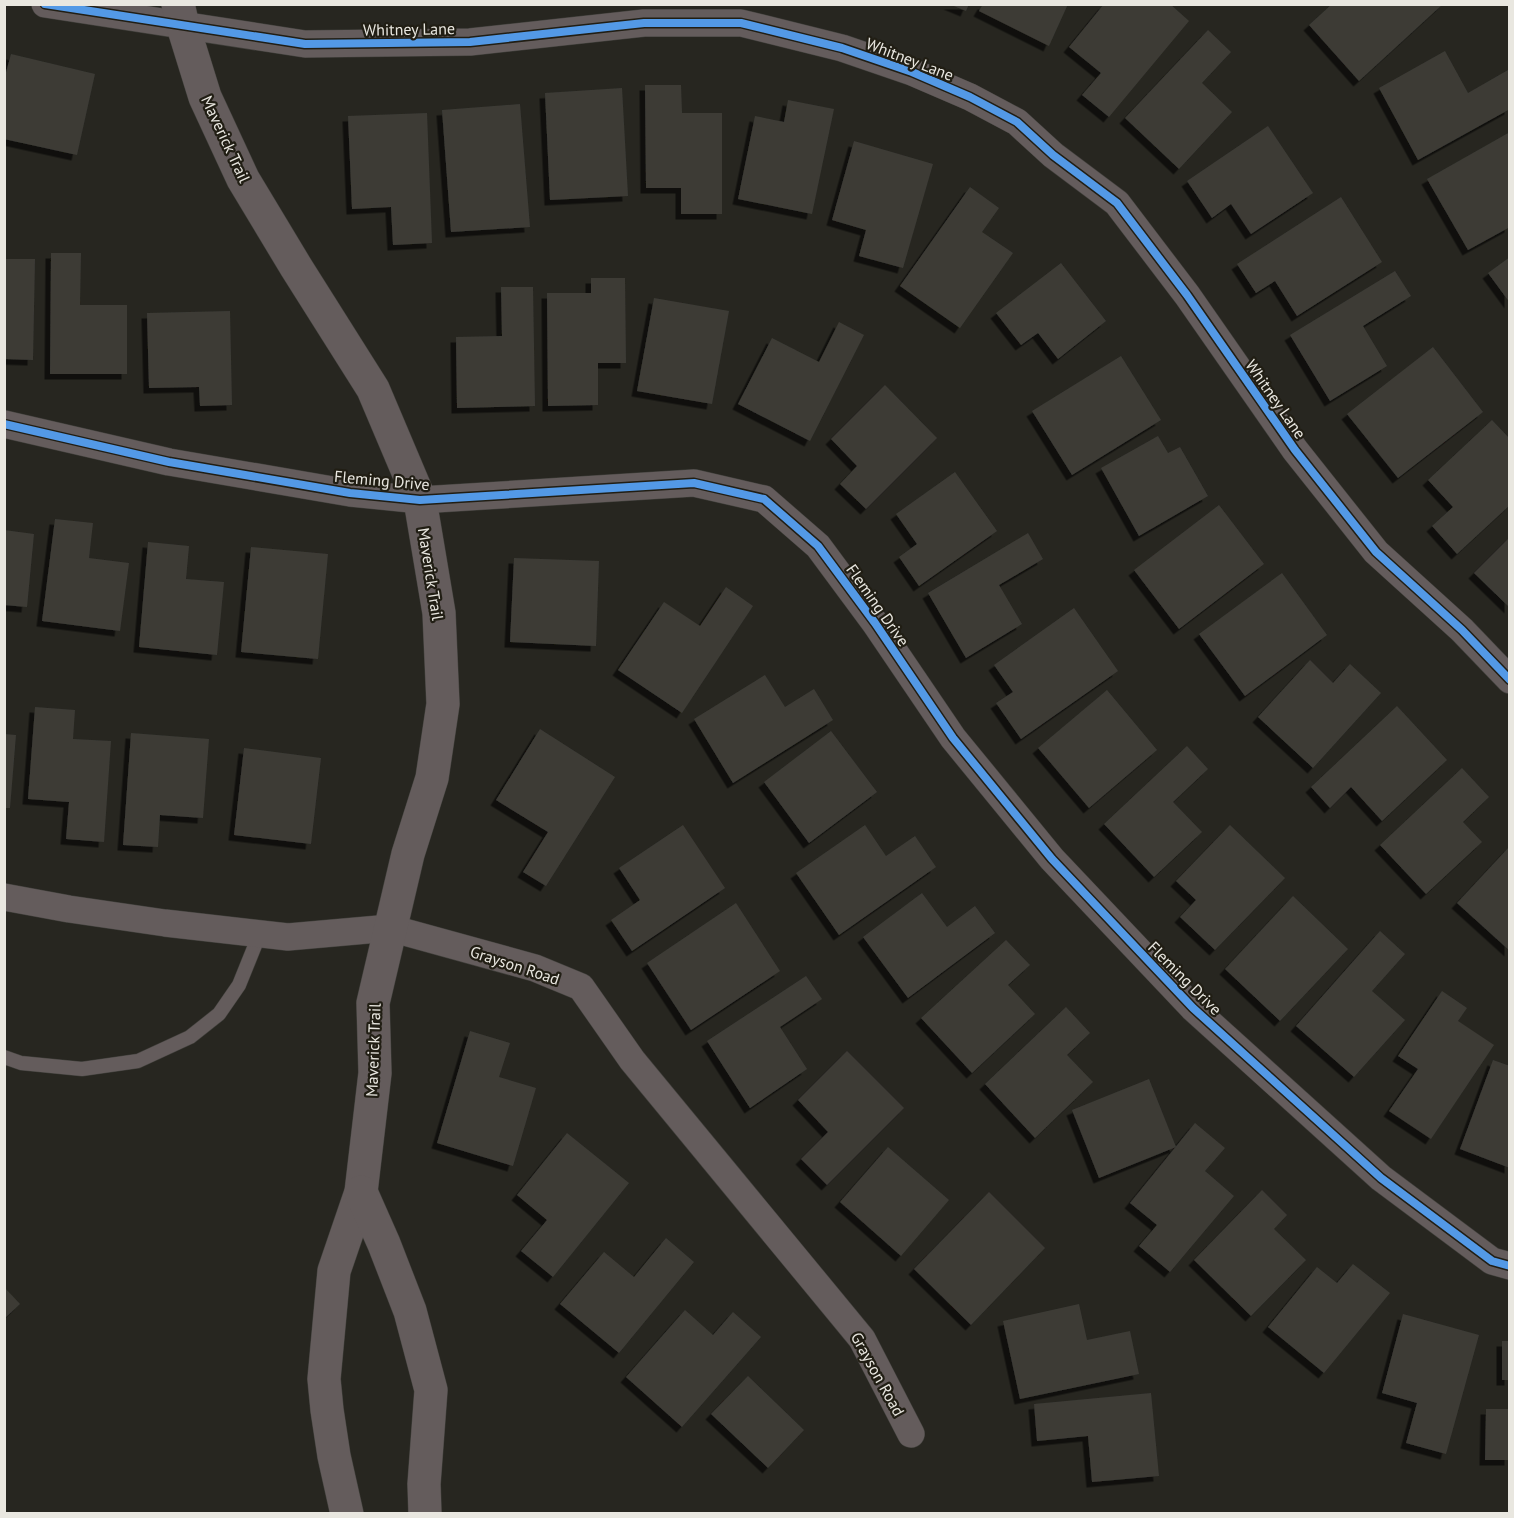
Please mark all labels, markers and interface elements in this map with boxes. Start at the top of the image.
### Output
street label: Whitney Lane [363,18,455,40]
street label: Whitney Lane [863,33,957,85]
street label: Maverick Trail [197,92,255,186]
street label: Whitney Lane [1241,356,1311,442]
street label: Fleming Drive [333,466,431,494]
street label: Maverick Trail [414,526,448,622]
street label: Fleming Drive [842,560,914,650]
street label: Fleming Drive [1144,937,1226,1019]
street label: Grayson Road [468,941,562,989]
street label: Maverick Trail [361,1003,385,1097]
street label: Grayson Road [847,1329,909,1419]

